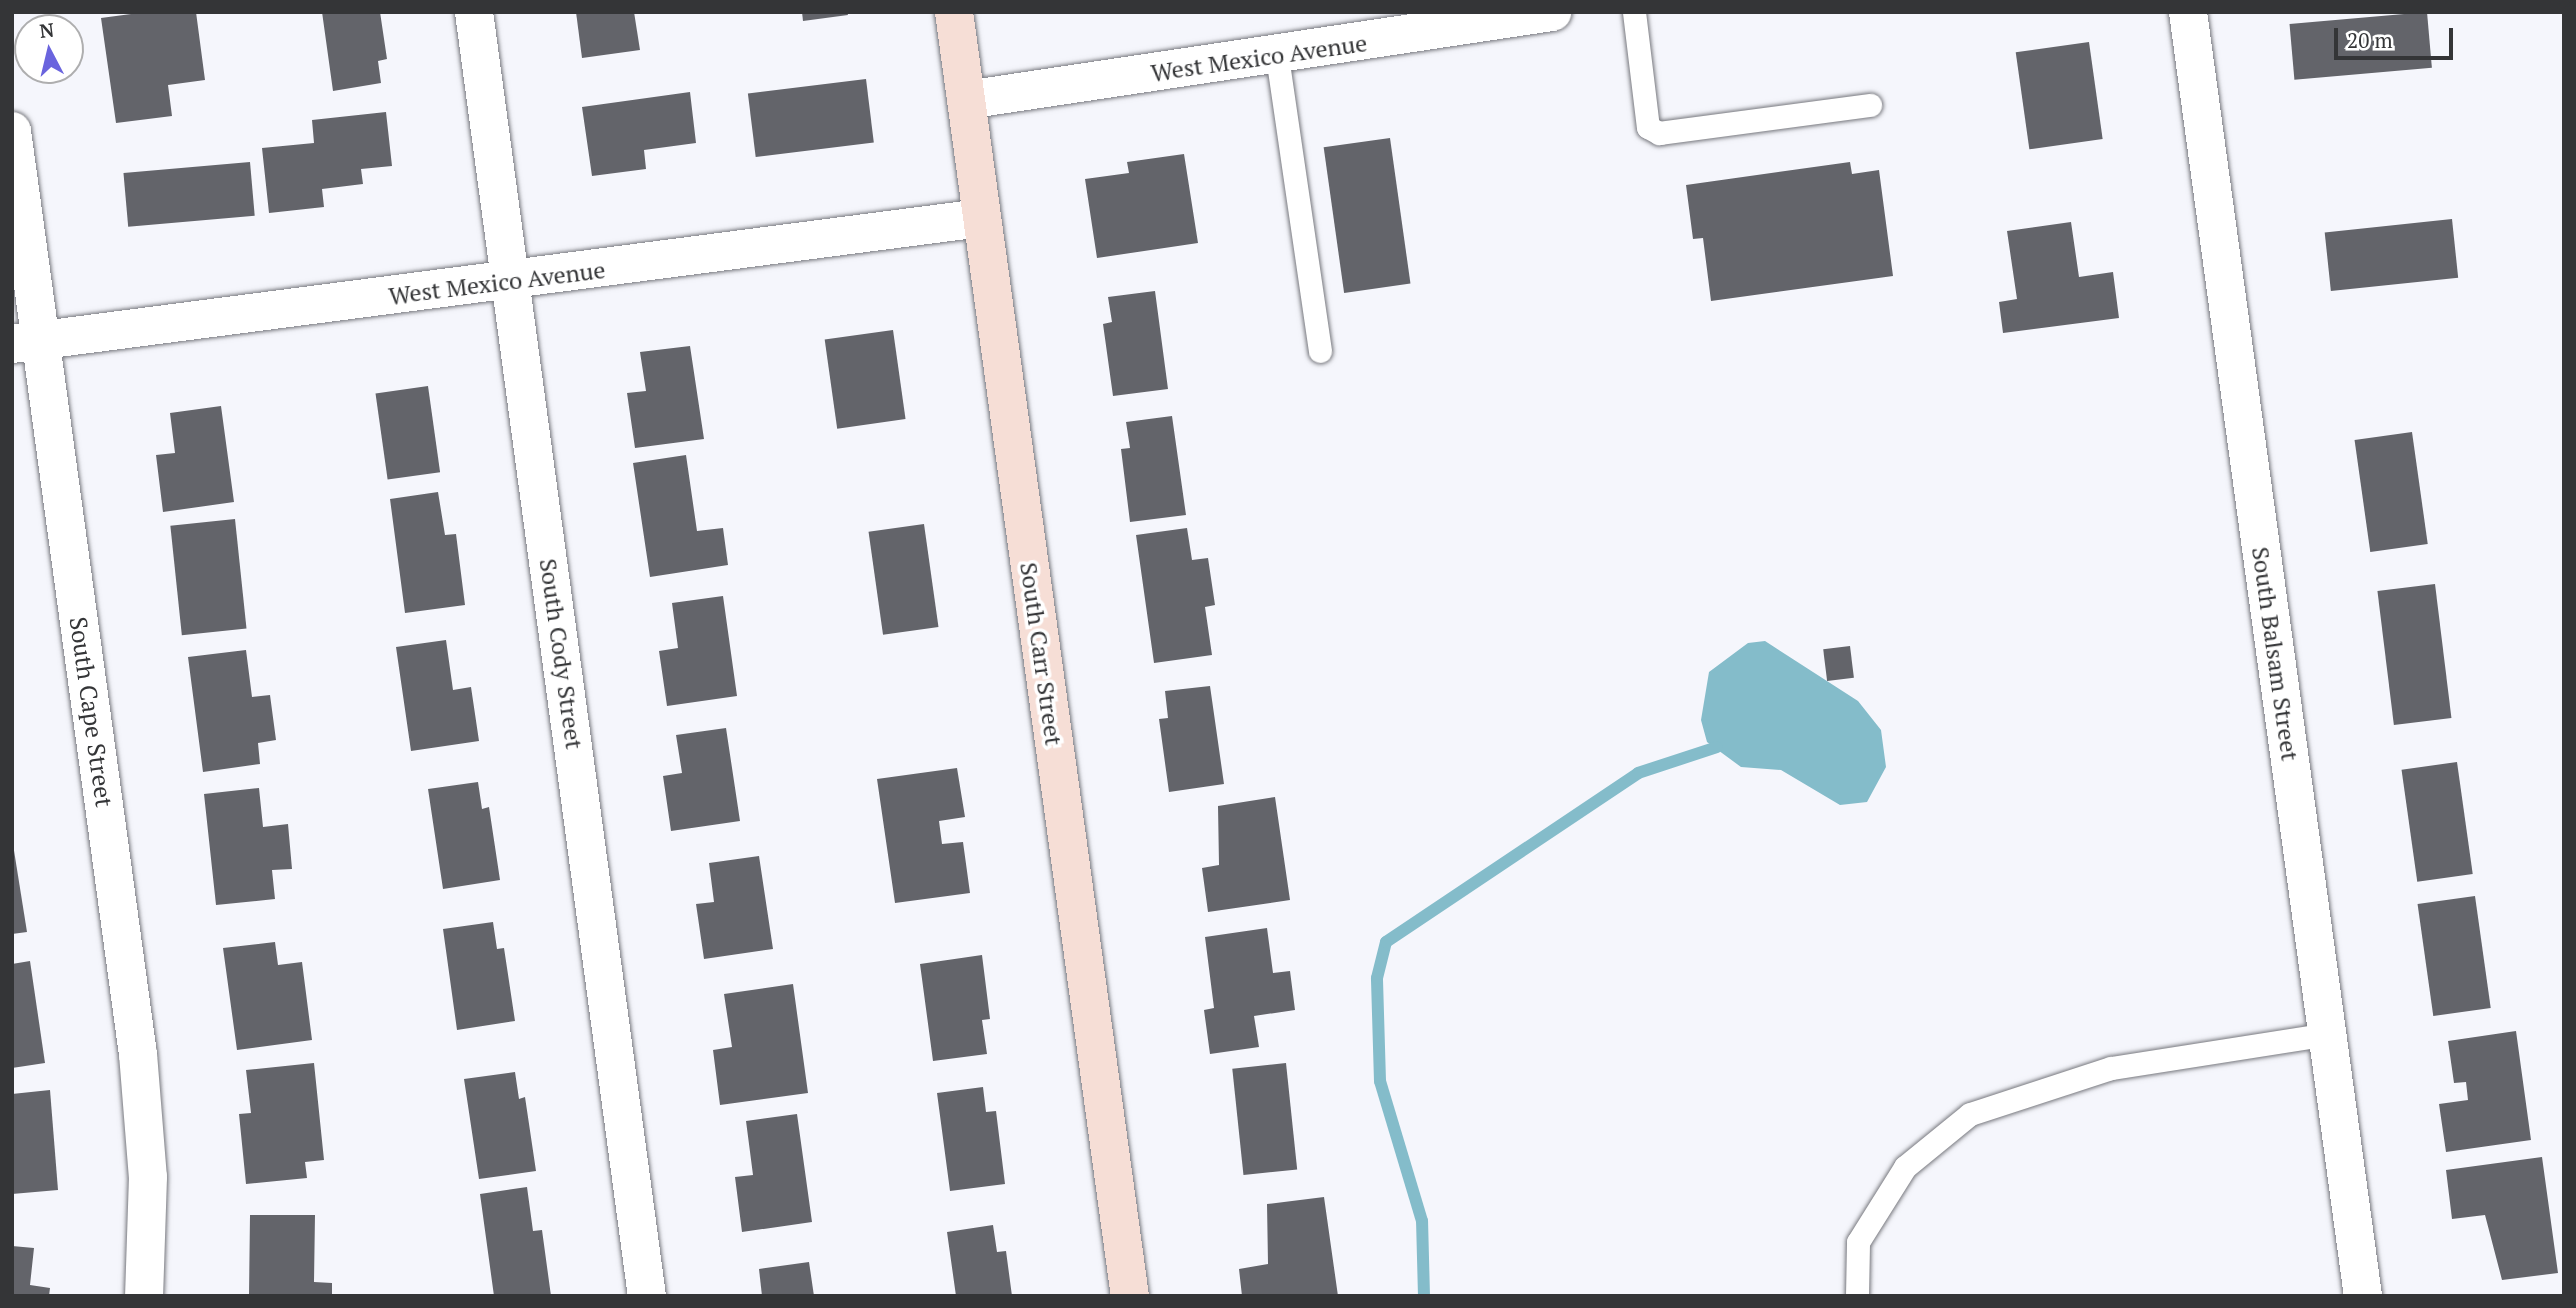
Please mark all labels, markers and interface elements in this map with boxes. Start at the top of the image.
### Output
north arrow [14,14,84,84]
scale bar [2338,14,2457,58]
text: N [38,16,55,43]
text: 20 m [2347,26,2393,54]
street label: West Mexico Avenue [1149,29,1369,87]
street label: West Mexico Avenue [387,255,607,311]
street label: South Balsam Street [2246,545,2304,763]
street label: South Cody Street [533,557,589,751]
street label: South Carr Street [1014,561,1068,747]
street label: South Cape Street [63,615,119,809]

